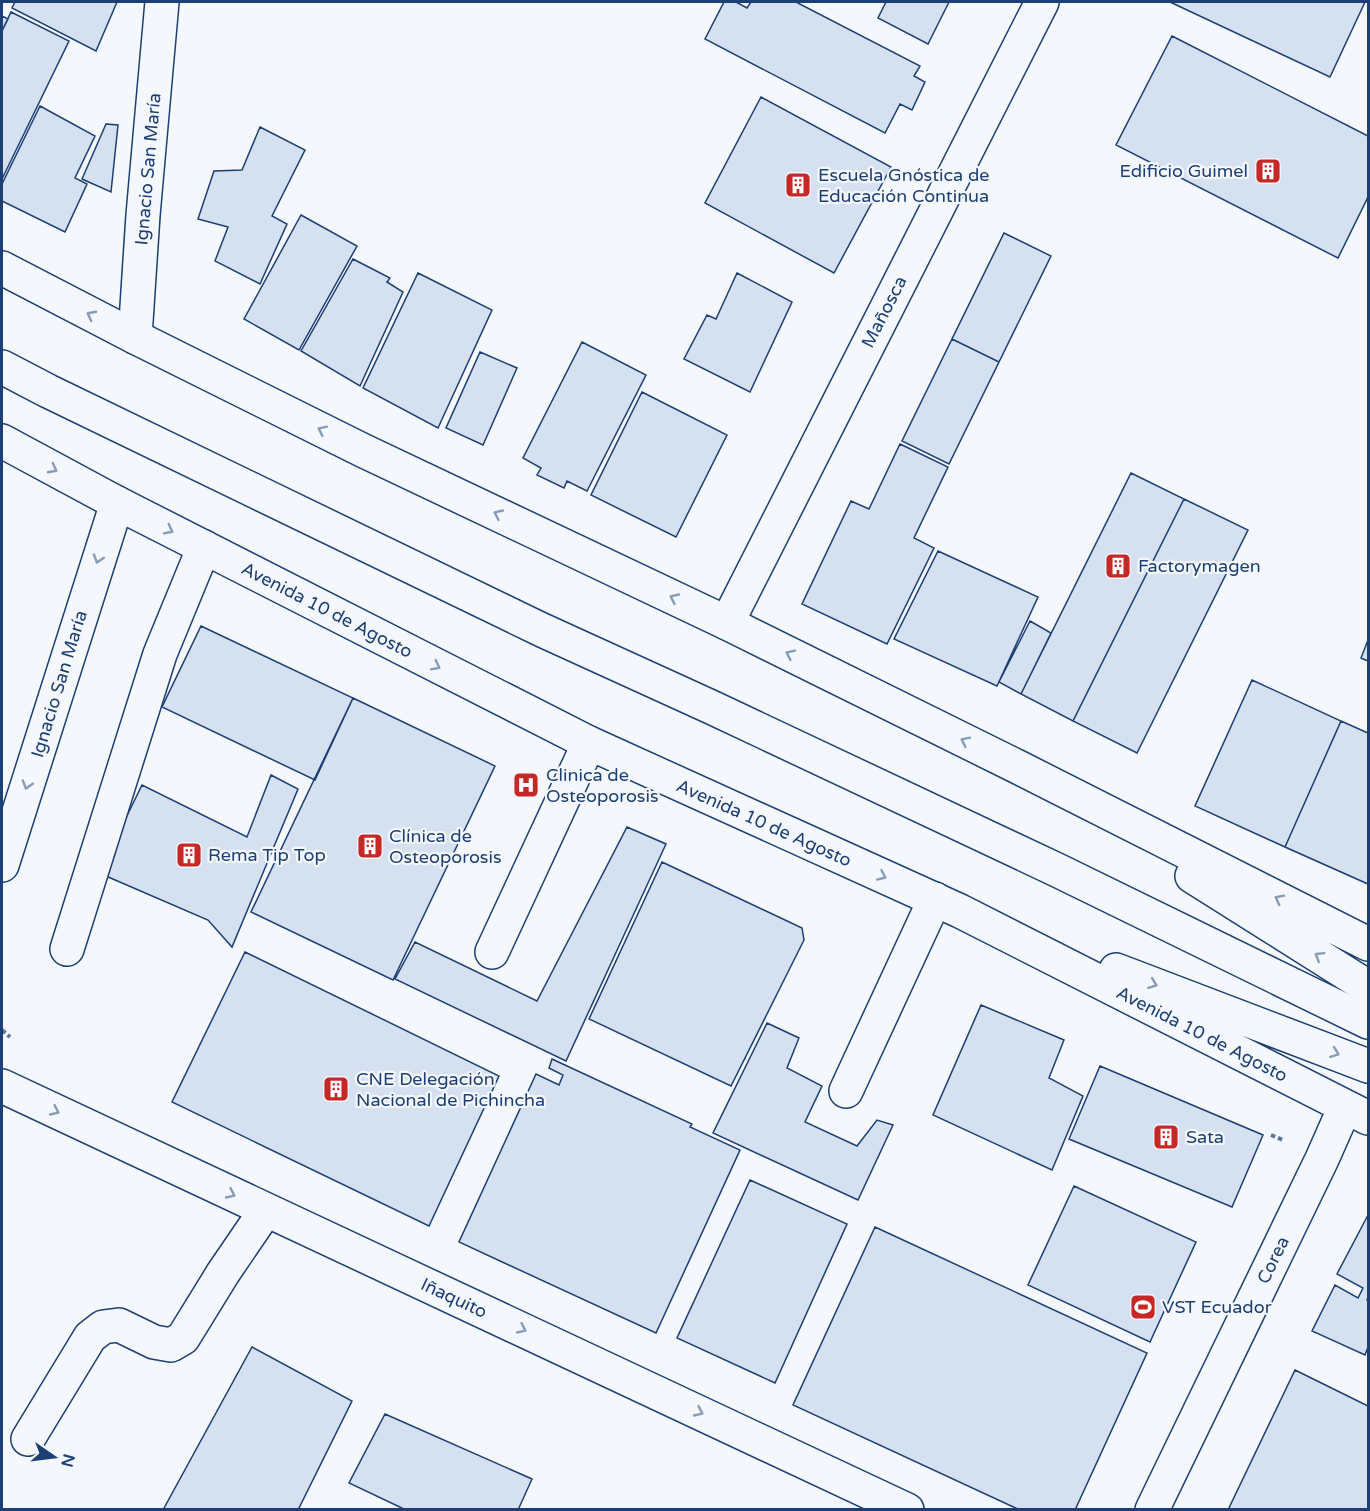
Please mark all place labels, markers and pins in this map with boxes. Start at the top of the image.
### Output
building icon: Edificio Guimel [1253,156,1283,186]
place label: Edificio Guimel [1119,160,1248,182]
place label: Escuela Gnóstica de Educación Continua [818,164,989,207]
building icon: Escuela Gnóstica de Educación Continua [783,170,813,200]
building icon: Factorymagen [1103,551,1133,581]
place label: Factorymagen [1138,555,1261,577]
place label: Clinica de Osteoporosis [546,764,659,807]
hospital icon: Clinica de Osteoporosis [511,770,541,800]
place label: Clínica de Osteoporosis [389,825,502,868]
building icon: Clínica de Osteoporosis [355,831,385,861]
building icon: Rema Tip Top [174,840,204,870]
place label: Rema Tip Top [208,844,326,866]
place label: CNE Delegación Nacional de Pichincha [356,1068,545,1111]
building icon: CNE Delegación Nacional de Pichincha [321,1074,351,1104]
building icon: Sata [1151,1122,1181,1152]
place label: Sata [1186,1126,1224,1148]
sports icon: VST Ecuador [1128,1292,1158,1322]
place label: VST Ecuador [1162,1296,1272,1318]

